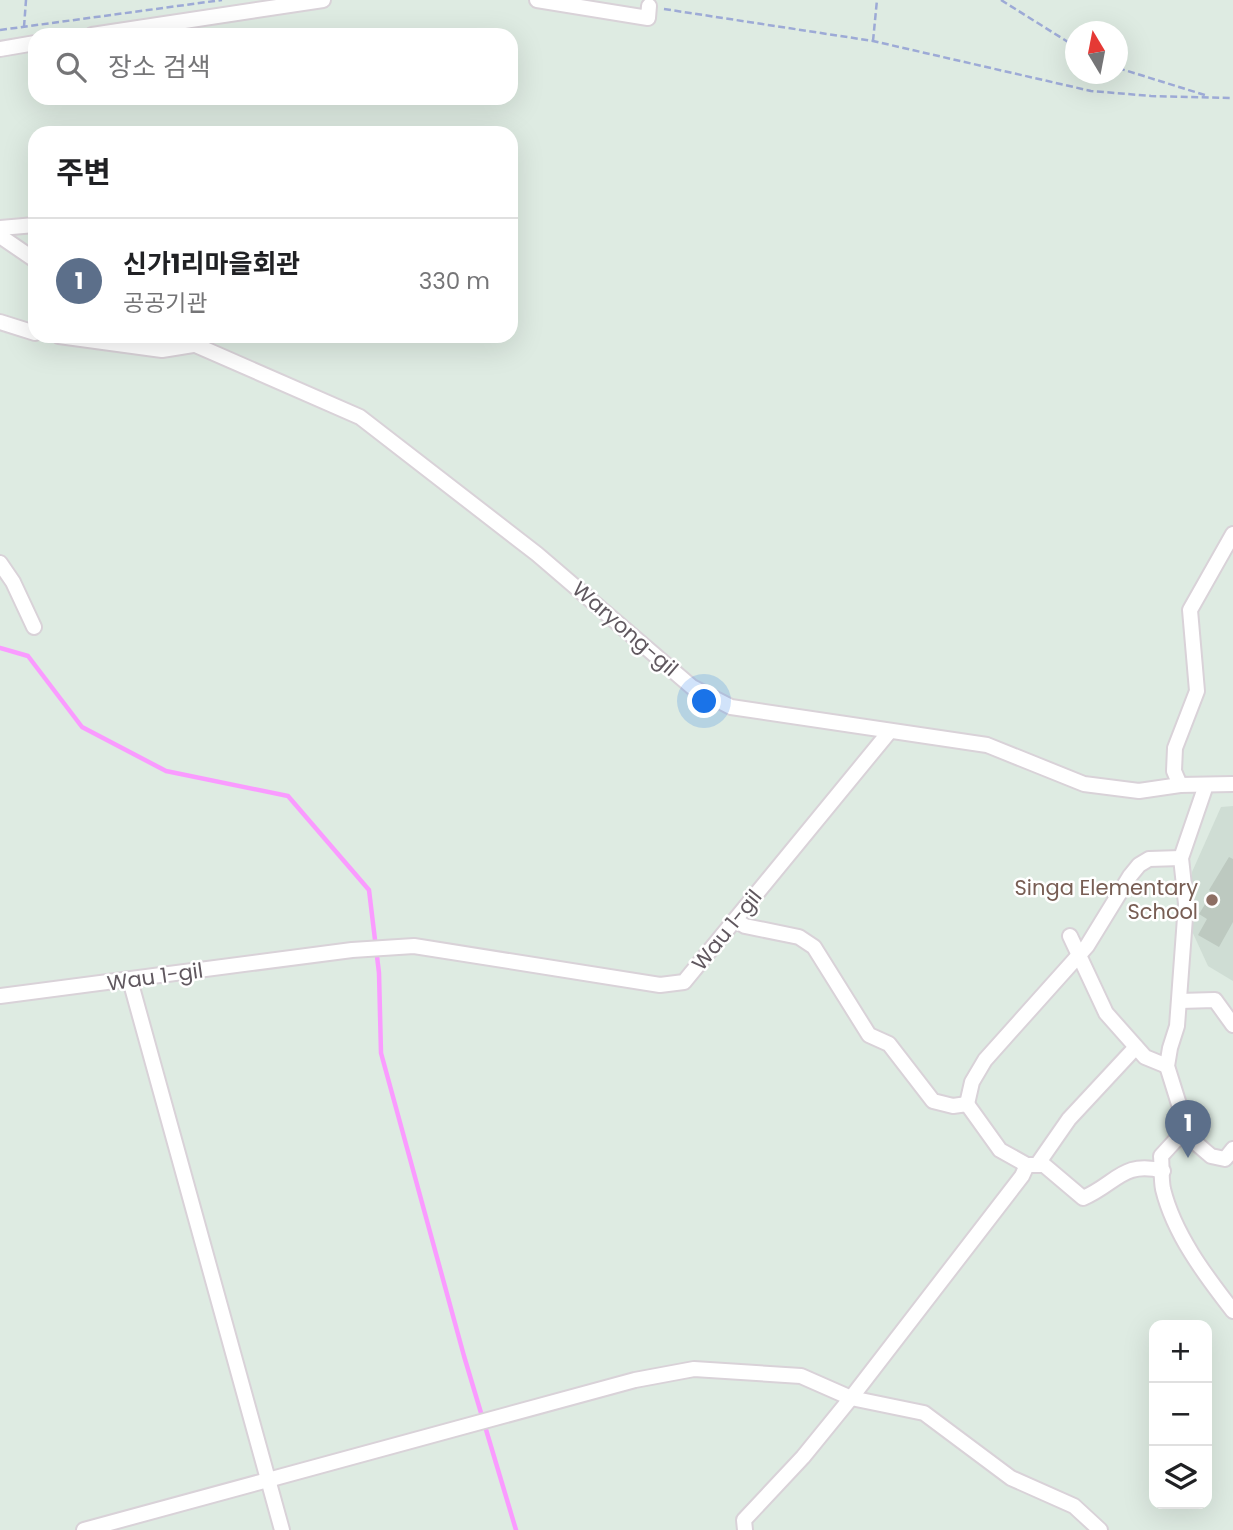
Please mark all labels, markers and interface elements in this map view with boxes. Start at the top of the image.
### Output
north arrow [1065,21,1128,84]
search box [28,28,518,105]
icon: search [52,48,90,86]
text: 장소 검색 [108,49,211,85]
text: 주변 [56,151,111,194]
text: 신가1리마을회관 [123,246,300,282]
text: 1 [75,265,83,297]
text: 330 m [419,265,490,297]
text: 공공기관 [123,287,208,319]
street label: Waryong-gil [566,575,684,683]
your location [687,684,721,718]
place label: Singa Elementary School [1015,873,1198,926]
street label: Wau 1-gil [685,883,768,976]
marker: Singa Elementary School [1204,892,1220,908]
street label: Wau 1-gil [105,955,205,998]
pin: 1 [1165,1100,1211,1158]
map controls [1149,1320,1212,1509]
button: + [1149,1320,1212,1383]
button: − [1149,1383,1212,1446]
button: layers [1149,1446,1212,1509]

